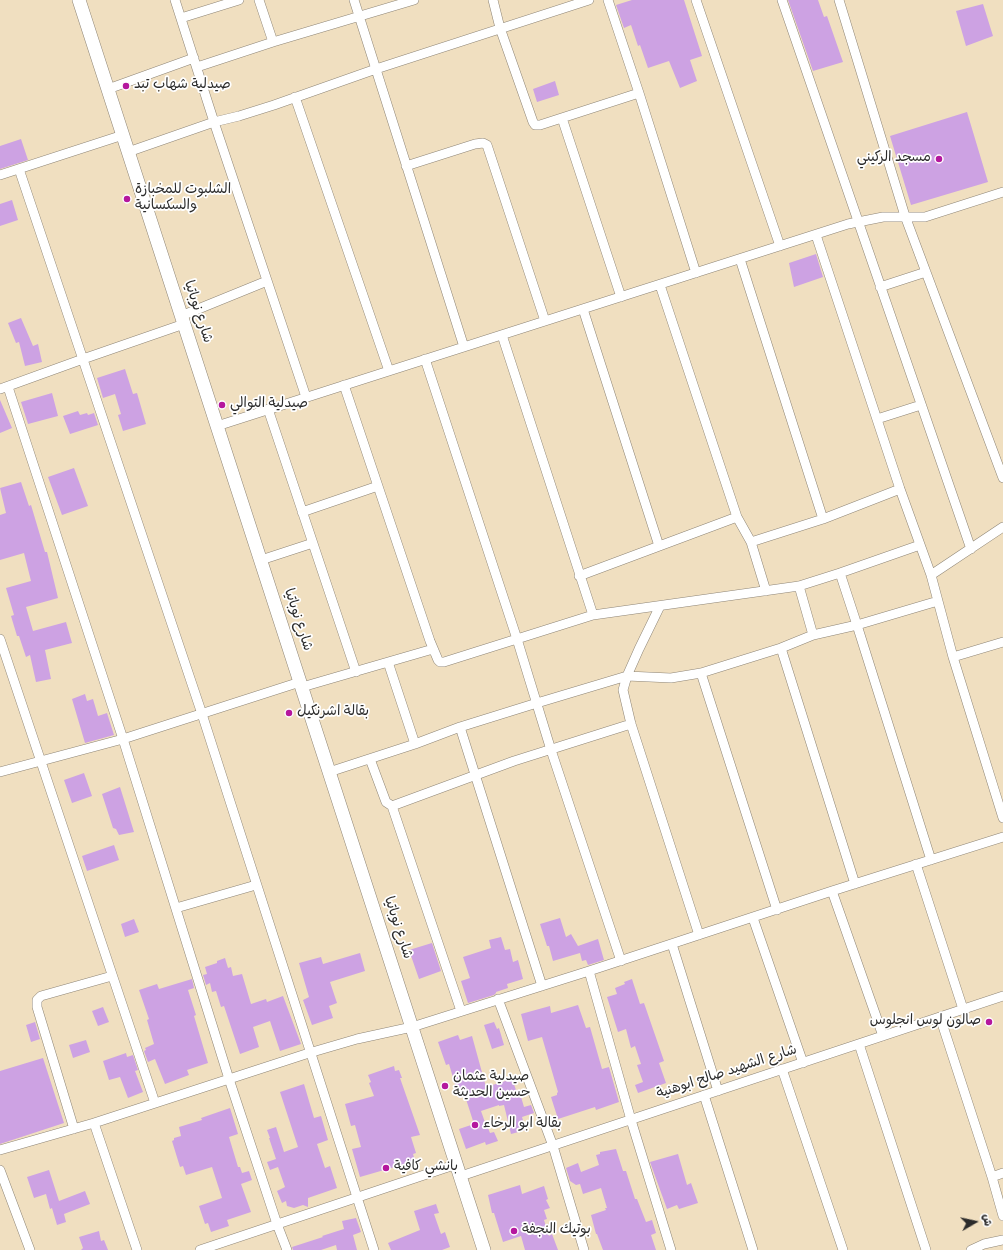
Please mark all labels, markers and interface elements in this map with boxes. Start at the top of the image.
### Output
place label: صيدلية شهاب تبد [134,78,231,94]
marker: صيدلية شهاب تبد [121,81,131,91]
place label: مسجد الركيني [857,151,931,167]
marker: مسجد الركيني [934,154,944,164]
place label: الشلبوت للمخبازة والسكسانية [135,183,231,216]
marker: الشلبوت للمخبازة والسكسانية [122,194,132,204]
street label: شارع نوباتيا [179,279,215,345]
place label: صيدلية التوالي [230,397,308,413]
marker: صيدلية التوالي [217,400,227,410]
street label: شارع نوباتيا [279,587,315,653]
place label: بقالة اشرنكيل [297,705,369,721]
marker: بقالة اشرنكيل [284,708,294,718]
street label: شارع نوباتيا [379,895,415,961]
place label: صالون لوس انجلوس [870,1014,981,1030]
marker: صالون لوس انجلوس [984,1017,994,1027]
street label: شارع الشهيد صالح ابوهنية [655,1042,799,1104]
place label: صيدلية عثمان حسين الحديثة [453,1070,531,1102]
marker: صيدلية عثمان حسين الحديثة [440,1081,450,1091]
place label: بقالة ابو الرخاء [483,1117,562,1133]
marker: بقالة ابو الرخاء [470,1120,480,1130]
place label: بانشي كافية [394,1160,458,1176]
marker: بانشي كافية [381,1163,391,1173]
north arrow [955,1202,995,1242]
text: ش [978,1213,996,1227]
place label: بوتيك النجفة [522,1223,591,1239]
marker: بوتيك النجفة [509,1226,519,1236]

